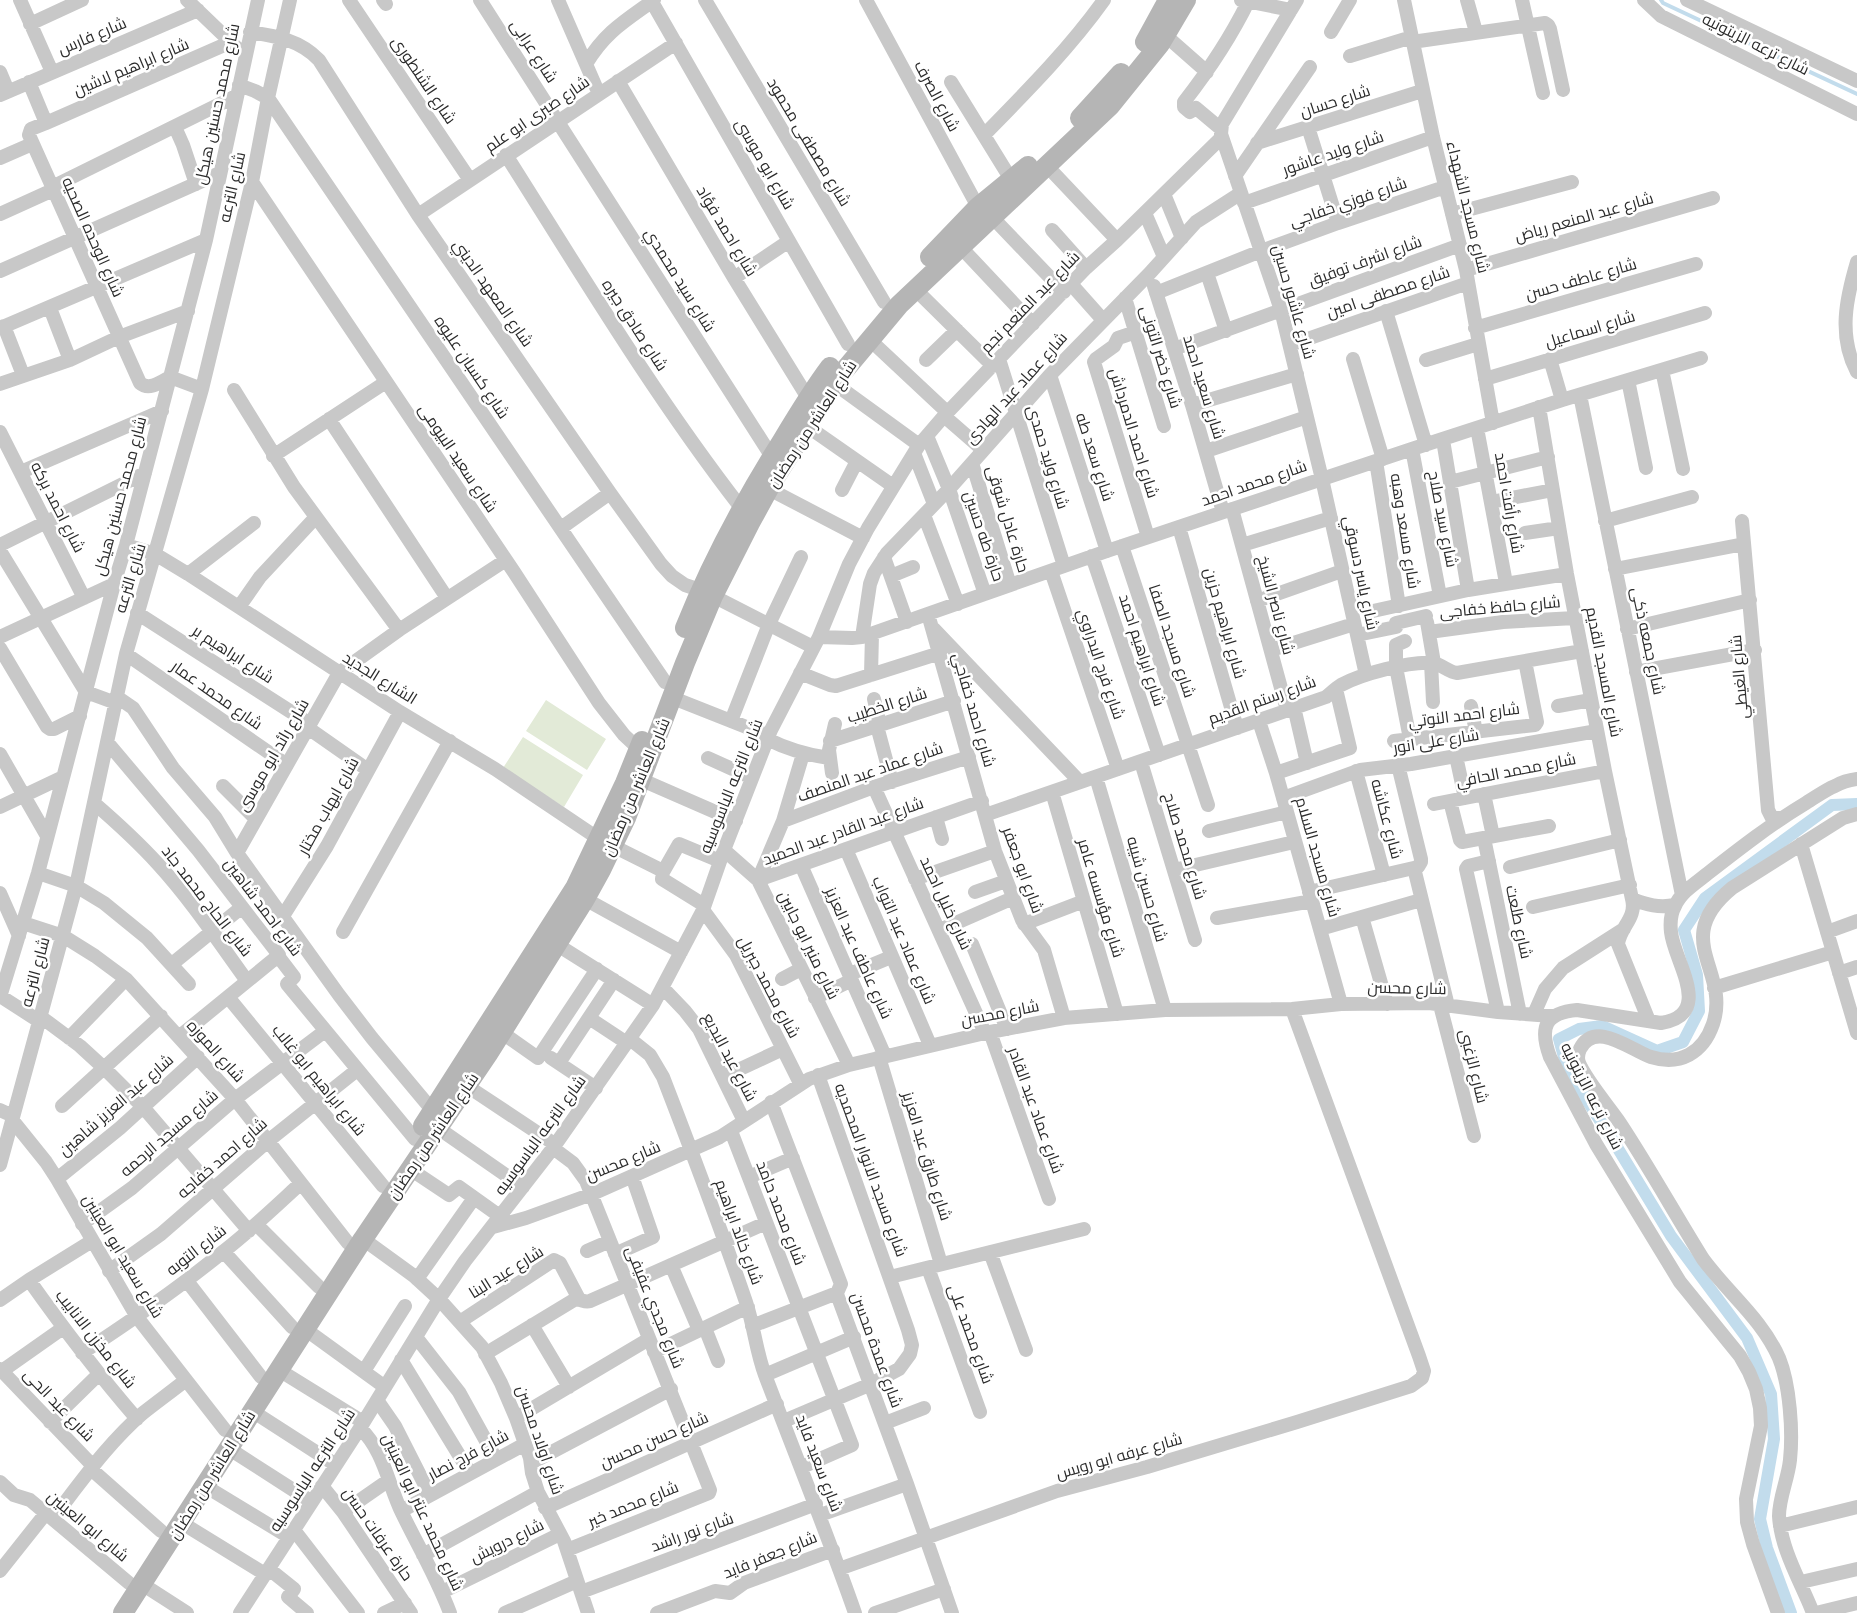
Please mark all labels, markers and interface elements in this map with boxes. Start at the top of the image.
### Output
street label: شارع ترعه الزيتونيه [1698,9,1813,81]
street label: شارع فارس [55,13,130,61]
street label: شارع عرابى [505,16,562,87]
street label: شارع محمد حسنين هيكل [191,22,245,187]
street label: شارع الشنطورى [386,33,460,129]
street label: شارع ابراهيم لاشين [70,34,192,102]
street label: شارع الصرف [909,57,964,136]
street label: شارع صبرى ابو علم [481,72,594,158]
street label: شارع مصطفى محمود [761,74,855,211]
street label: شارع حسان [1297,81,1373,123]
street label: شارع ابو موسى [730,115,799,214]
street label: شارع وليد عاشور [1279,127,1387,181]
street label: شارع مسجد الشهداء [1440,139,1494,275]
street label: شارع الترعه [215,150,251,225]
street label: شارع فوزي خفاجي [1287,173,1411,235]
street label: شارع الوحده الصحيه [56,174,128,301]
street label: شارع احمد فؤاد [691,182,761,281]
street label: شارع عبد المنعم رياض [1512,188,1656,248]
street label: شارع سيد محمدي [637,225,720,337]
street label: شارع اشرف توفيق [1306,232,1425,292]
street label: شارع المعهد الديني [446,236,537,353]
street label: شارع عاشور حسين [1267,243,1319,362]
street label: شارع عبد المنعم نجم [976,247,1085,358]
street label: شارع عاطف حسن [1523,254,1639,306]
street label: شارع مصطفى امين [1324,262,1453,324]
street label: شارع صادق جيره [597,276,672,376]
street label: شارع خضر التونى [1134,303,1186,411]
street label: شارع اسماعيل [1543,306,1638,354]
street label: شارع كسبان عليوه [429,312,513,423]
street label: شارع عماد عبد الهادى [961,328,1073,449]
street label: شارع سعيد احمد [1177,333,1229,442]
street label: شارع العاشر من رمضان [764,356,862,493]
street label: شارع احمد الدمرداش [1103,366,1163,501]
street label: شارع سعيد البيومى [413,400,501,517]
street label: شارع وليد حمدى [1021,403,1073,512]
street label: شارع سعد طه [1070,410,1118,504]
street label: شارع محمد حسنين هيكل [90,414,152,578]
street label: شارع رأفت احمد [1489,451,1527,555]
street label: شارع محمد احمد [1199,456,1310,512]
street label: شارع احمد بركه [25,458,89,557]
street label: حارة عادل شوقى [982,463,1033,575]
street label: شارع سيد صلاح [1422,469,1462,569]
street label: شارع مسعد وهبه [1385,472,1424,590]
street label: حارة طه حسين [959,488,1008,584]
street label: شارع ياسر دسوقي [1336,514,1382,633]
street label: شارع الترعه [110,541,151,616]
street label: شارع ناصر الشيخ [1252,553,1298,657]
street label: شارع ابراهيم حزين [1198,565,1250,681]
street label: شارع مسجد الصفا [1143,582,1199,701]
street label: شارع جمعه ذكى [1625,585,1669,697]
street label: شارع ابراهيم احمد [1113,592,1169,709]
street label: شارع حافظ خفاجى [1439,592,1562,624]
street label: شارع المسجد القديم [1580,605,1626,739]
street label: شارع فرج البدراوي [1069,606,1129,723]
street label: شارع ابراهيم بر [187,620,277,689]
street label: شارع الغيطي [1726,634,1756,720]
street label: الشارع الجديد [338,648,421,710]
street label: شارع احمد خفاجي [945,651,999,770]
street label: شارع محمد عمار [166,656,266,735]
street label: شارع رستم القديم [1205,672,1319,730]
street label: شارع الخطيب [845,683,930,729]
street label: شارع رائد ابو موسى [233,695,315,816]
street label: شارع احمد النوتي [1407,699,1521,735]
street label: شارع العاشر من رمضان [598,715,676,860]
street label: شارع الترعه الباسوسيه [695,716,769,857]
street label: شارع على انور [1391,725,1481,759]
street label: شارع عماد عبد المنصف [795,738,946,808]
street label: شارع محمد الحافي [1454,749,1578,795]
street label: شارع ايهاب مختار [293,754,364,860]
street label: شارع عكاشه [1365,777,1407,862]
street label: شارع محمد صلاح [1158,790,1210,902]
street label: شارع عبد القادر عبد الحميد [760,793,927,871]
street label: شارع مسجد السلام [1290,795,1344,920]
street label: شارع ابو جعفر [996,823,1047,916]
street label: شارع حسين شيبه [1121,834,1171,945]
street label: شارع مؤسسه عامر [1072,835,1128,960]
street label: شارع الحاج محمد جاد [156,842,256,961]
street label: شارع خليل احمد [914,853,976,954]
street label: شارع احمد شاهين [218,854,306,961]
street label: شارع عماد عبد التواب [867,873,940,1008]
street label: شارع عاطف عبد العزيز [819,883,897,1023]
street label: شارع طلعت [1500,883,1536,961]
street label: شارع منير ابو جابين [773,888,844,1003]
street label: شارع محمد جبريل [732,933,804,1042]
street label: شارع الترعه [17,935,55,1010]
street label: شارع محسن [1367,978,1447,1000]
street label: شارع محسن [959,996,1041,1032]
street label: شارع عبد البديع [697,1009,761,1106]
street label: شارع الموزه [182,1016,249,1087]
street label: شارع ابراهيم ابو غالب [267,1021,370,1141]
street label: شارع الزغبى [1454,1027,1492,1105]
street label: شارع ترعه الزيتونيه [1555,1039,1627,1154]
street label: شارع عماد عبد القادر [1002,1043,1068,1177]
street label: شارع عبد العزيز شاهين [55,1050,179,1161]
street label: شارع العاشر من رمضان [384,1069,484,1204]
street label: شارع الترعه الباسوسيه [490,1071,591,1200]
street label: شارع مسجد الانوار المحمديه [829,1081,911,1260]
street label: شارع مسجد الرحمه [116,1085,223,1182]
street label: شارع طارق عبد العزيز [896,1088,956,1223]
street label: شارع احمد خفاجه [173,1114,272,1204]
street label: شارع محسن [583,1137,664,1187]
street label: شارع محمد حامد [750,1158,810,1269]
street label: شارع خالد ابراهيم [709,1177,767,1288]
street label: شارع سعيد ابو العينين [77,1191,167,1322]
street label: شارع التوبه [162,1221,231,1281]
street label: شارع عيد البنا [465,1242,548,1304]
street label: شارع مجدي عفيفى [618,1243,688,1372]
street label: شارع محمد على [942,1282,998,1387]
street label: شارع مخزن الانابيب [50,1286,140,1393]
street label: شارع عمدة محسن [845,1290,907,1411]
street label: شارع عبد الحى [18,1365,98,1447]
street label: شارع اولاد محسن [511,1383,568,1498]
street label: شارع الترعه الباسوسيه [265,1405,361,1536]
street label: شارع العاشر من رمضان [165,1407,261,1544]
street label: شارع حسن محسن [597,1408,712,1474]
street label: شارع سعيد فايد [790,1412,846,1515]
street label: شارع فرج نصار [423,1426,513,1487]
street label: شارع عرفه ابو رويس [1054,1429,1185,1485]
street label: شارع محمد عنتر ابو العينين [376,1430,468,1594]
street label: شارع محمد خير [584,1477,682,1533]
street label: حارة عرفات حسن [338,1484,417,1585]
street label: شارع ابو العينين [42,1486,133,1567]
street label: شارع نور راشد [648,1508,737,1558]
street label: شارع درويش [467,1515,548,1569]
street label: شارع جعفر فايد [720,1527,821,1584]

